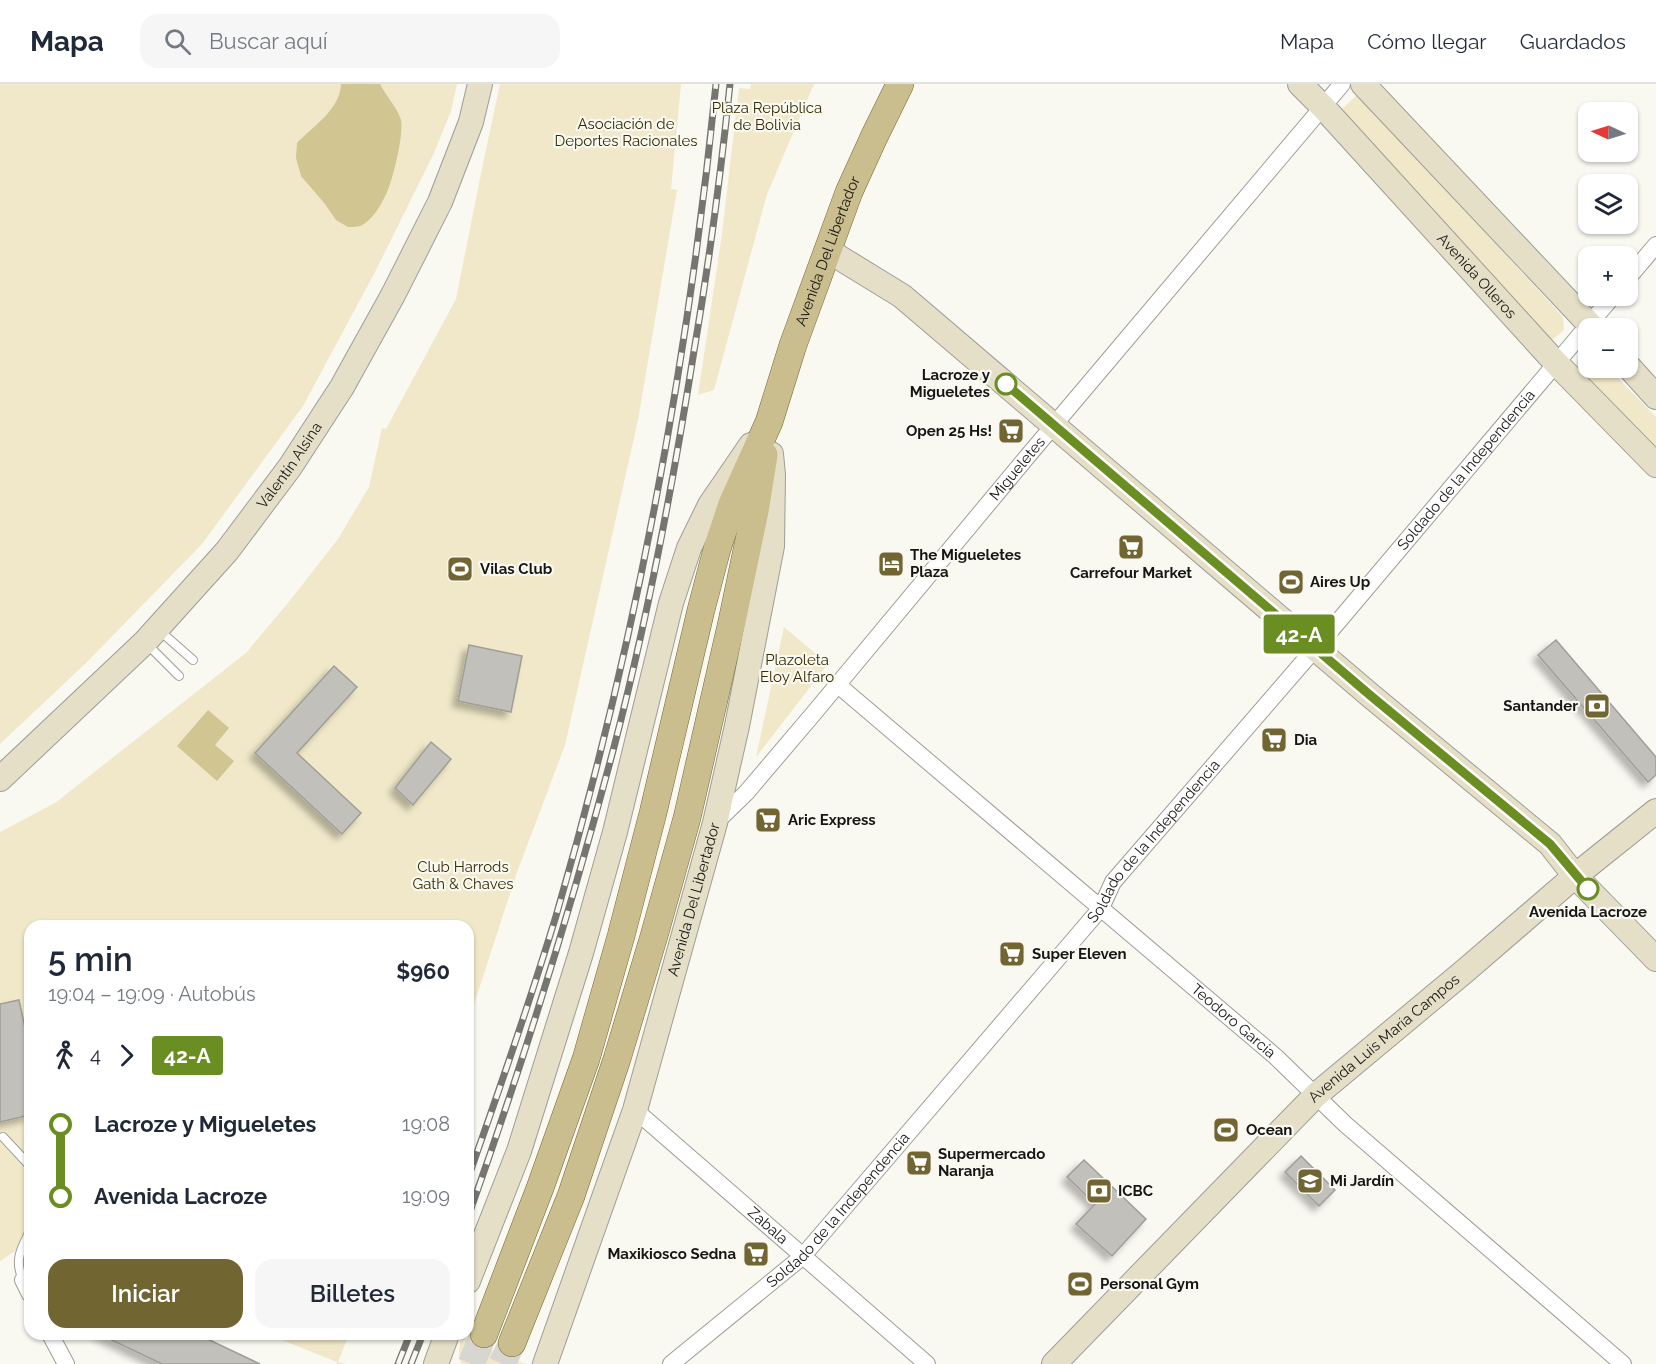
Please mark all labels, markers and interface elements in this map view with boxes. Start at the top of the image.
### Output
search box [140,14,560,68]
text: Mapa [30,25,104,58]
icon: search [161,25,194,58]
text: Buscar aquí [209,28,328,54]
text: Mapa [1280,29,1334,54]
text: Cómo llegar [1367,29,1487,54]
text: Guardados [1520,29,1626,54]
park label: Plaza República de Bolivia [712,99,822,134]
north arrow [1578,102,1638,162]
map controls [1578,102,1638,378]
park label: Asociación de Deportes Racionales [554,115,698,150]
street label: Avenida Del Libertador [792,173,864,329]
button: layers [1578,174,1638,234]
street label: Avenida Olleros [1433,230,1520,322]
button: + [1578,246,1638,306]
button: − [1578,318,1638,378]
place label: Lacroze y Migueletes [910,366,991,401]
marker: Lacroze y Migueletes [995,373,1017,395]
street label: Soldado de la Independencia [1393,386,1539,554]
supermarket icon: Open 25 Hs! [996,416,1026,446]
street label: Valentín Alsina [253,419,326,512]
place label: Open 25 Hs! [906,422,992,440]
street label: Migueletes [986,433,1049,504]
supermarket icon: Carrefour Market [1116,532,1146,562]
place label: The Migueletes Plaza [910,546,1021,581]
hotel icon: The Migueletes Plaza [876,549,906,579]
sports icon: Vilas Club [445,554,475,584]
place label: Vilas Club [480,560,553,578]
place label: Carrefour Market [1070,564,1192,582]
sports icon: Aires Up [1276,567,1306,597]
place label: Aires Up [1310,573,1371,591]
line badge: 42-A [1257,614,1341,654]
text: 42-A [1276,622,1322,647]
park label: Plazoleta Eloy Alfaro [760,651,834,686]
bank icon: Santander [1582,691,1612,721]
place label: Santander [1503,697,1578,715]
supermarket icon: Dia [1259,725,1289,755]
place label: Dia [1294,731,1318,749]
street label: Soldado de la Independencia [1083,756,1224,927]
supermarket icon: Aric Express [753,805,783,835]
place label: Aric Express [788,811,876,829]
street label: Avenida Del Libertador [664,820,724,978]
park label: Club Harrods Gath & Chaves [412,858,514,893]
marker: Avenida Lacroze [1577,878,1599,900]
place label: Avenida Lacroze [1529,903,1647,921]
supermarket icon: Super Eleven [997,939,1027,969]
text: 5 min [48,940,133,979]
place label: Super Eleven [1032,945,1127,963]
text: $960 [396,958,450,984]
street label: Avenida Luis María Campos [1305,970,1463,1106]
street label: Teodoro García [1188,980,1279,1062]
text: 19:04 – 19:09 · Autobús [48,982,256,1006]
icon: walk [48,1039,81,1072]
icon: forward [110,1039,143,1072]
text: 4 [90,1043,101,1067]
text: 42-A [164,1043,211,1068]
text: Lacroze y Migueletes [94,1111,316,1137]
text: 19:08 [402,1112,450,1136]
sports icon: Ocean [1211,1115,1241,1145]
place label: Ocean [1246,1121,1292,1139]
street label: Soldado de la Independencia [763,1129,913,1291]
place label: Supermercado Naranja [938,1145,1045,1180]
supermarket icon: Supermercado Naranja [904,1148,934,1178]
school or university icon: Mi Jardín [1295,1166,1325,1196]
place label: Mi Jardín [1330,1172,1394,1190]
bank icon: ICBC [1084,1176,1114,1206]
place label: ICBC [1118,1182,1153,1200]
text: Avenida Lacroze [94,1183,267,1209]
text: 19:09 [402,1184,450,1208]
street label: Zabala [744,1203,792,1248]
supermarket icon: Maxikiosco Sedna [741,1239,771,1269]
place label: Maxikiosco Sedna [607,1245,736,1263]
button: Iniciar [48,1259,243,1328]
button: Billetes [255,1259,450,1328]
sports icon: Personal Gym [1065,1269,1095,1299]
place label: Personal Gym [1100,1275,1199,1293]

